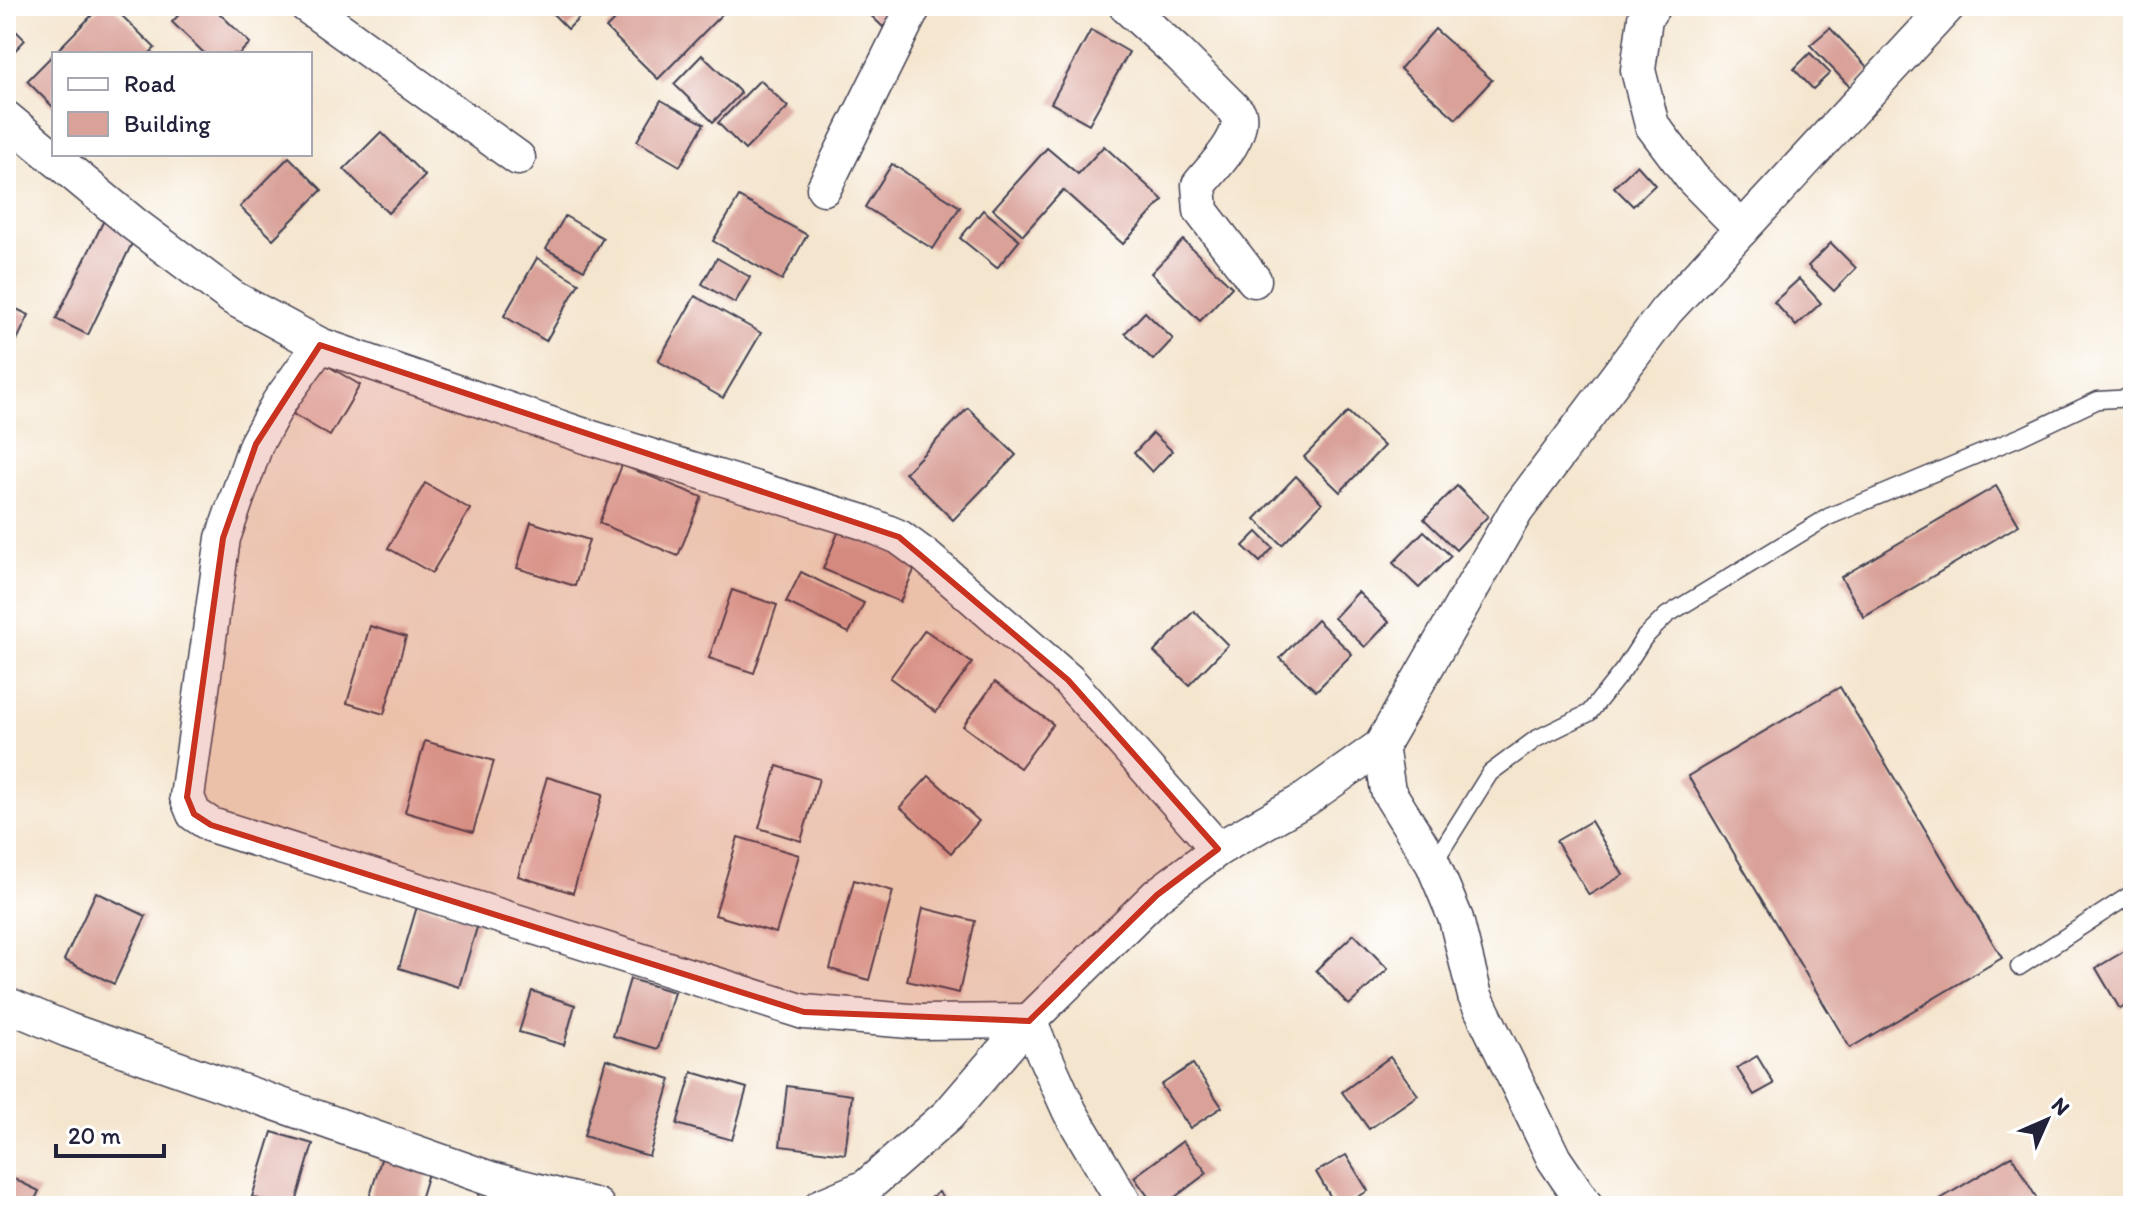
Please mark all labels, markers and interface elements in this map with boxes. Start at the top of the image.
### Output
legend [52,52,312,156]
text: Road [124,69,176,98]
text: Building [124,109,211,138]
north arrow [2007,1080,2087,1160]
text: N [2046,1091,2076,1121]
scale bar [56,1108,164,1158]
text: 20 m [68,1121,121,1150]

